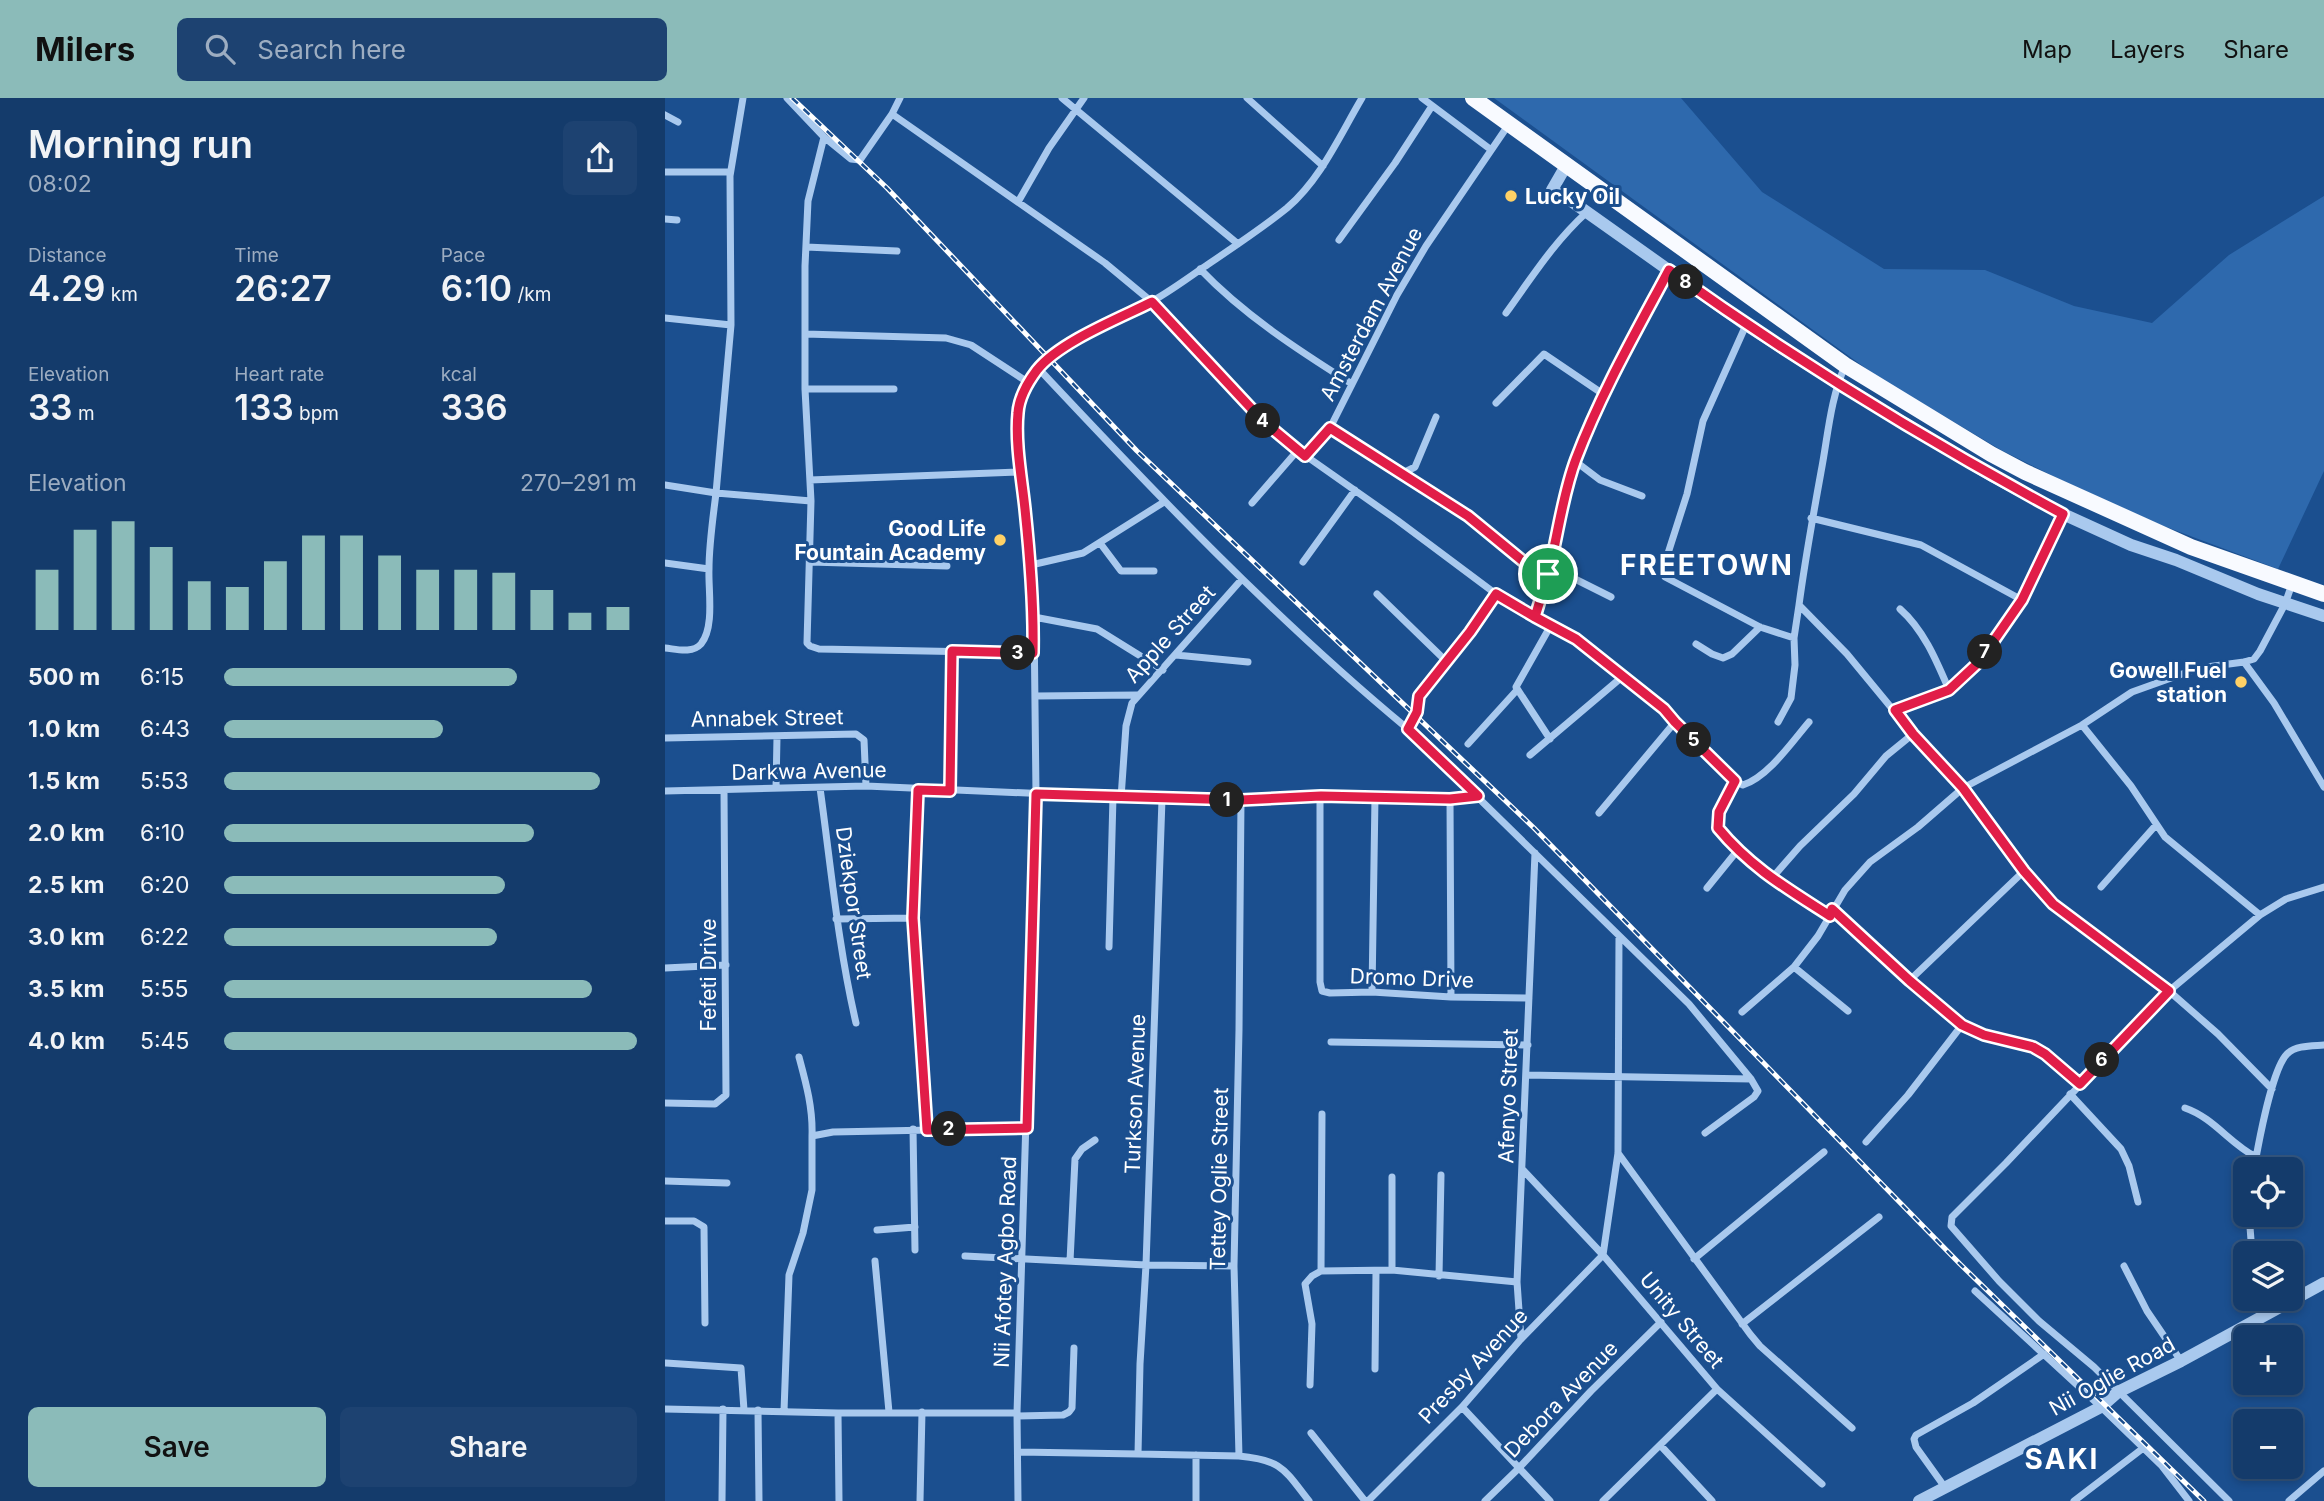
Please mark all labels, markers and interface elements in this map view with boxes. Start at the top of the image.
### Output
search box [177,18,667,81]
text: Milers [35,29,135,69]
icon: search [201,30,239,68]
text: Search here [257,34,406,65]
text: Map [2022,35,2072,64]
text: Layers [2110,35,2185,64]
text: Share [2223,35,2289,64]
text: Morning run [28,121,253,167]
button: share [563,121,637,195]
text: 08:02 [28,170,92,198]
place label: Lucky Oil [1525,184,1620,209]
marker: Lucky Oil [1503,188,1519,204]
street label: Amsterdam Avenue [1315,223,1427,405]
text: Distance [28,244,106,267]
text: Time [234,244,279,267]
text: Pace [441,244,485,267]
pin: 8 [1669,264,1703,300]
text: 4.29 [28,267,106,309]
text: 26:27 [234,267,332,309]
text: 6:10 [441,267,512,309]
text: 8 [1679,270,1692,293]
text: km [106,283,138,306]
text: /km [512,283,551,306]
text: Elevation [28,363,109,386]
text: Heart rate [234,363,324,386]
text: kcal [441,363,477,386]
text: 33 [28,386,73,428]
text: 133 [234,386,294,428]
text: 336 [441,386,508,428]
text: m [73,402,95,425]
text: bpm [294,402,339,425]
pin: 4 [1245,404,1281,438]
text: 4 [1256,409,1269,432]
text: Elevation [28,469,127,497]
text: 270–291 m [520,469,637,497]
place label: Good Life Fountain Academy [794,516,986,565]
marker: Good Life Fountain Academy [992,532,1008,548]
pin [1518,544,1578,604]
district label: FREETOWN [1620,548,1794,582]
icon: arrive [1529,555,1567,593]
street label: Apple Street [1120,580,1220,688]
pin: 7 [1967,634,2003,670]
pin: 3 [1001,636,1035,670]
text: 7 [1979,640,1990,663]
text: 3 [1011,641,1024,664]
place label: Gowell Fuel station [2109,658,2227,707]
text: 500 m [28,663,100,691]
text: 6:15 [140,663,184,691]
marker: Gowell Fuel station [2233,674,2249,690]
street label: Annabek Street [690,704,844,732]
text: 1.0 km [28,715,100,743]
text: 6:43 [140,715,190,743]
pin: 5 [1677,722,1711,758]
text: 5 [1687,728,1700,751]
street label: Darkwa Avenue [731,757,887,785]
text: 1.5 km [28,767,100,795]
text: 5:53 [140,767,189,795]
pin: 1 [1209,782,1245,818]
text: 1 [1222,788,1231,811]
text: 2.0 km [28,819,105,847]
text: 6:10 [140,819,185,847]
street label: Dziekpor Street [831,825,877,981]
text: 2.5 km [28,871,105,899]
text: 6:20 [140,871,189,899]
street label: Fefeti Drive [696,918,721,1032]
text: 3.0 km [28,923,105,951]
text: 6:22 [140,923,189,951]
street label: Dromo Drive [1349,963,1475,993]
text: 3.5 km [28,975,104,1003]
text: 5:55 [140,975,189,1003]
street label: Turkson Avenue [1120,1014,1150,1174]
text: 4.0 km [28,1027,105,1055]
text: 5:45 [140,1027,189,1055]
street label: Afenyo Street [1493,1028,1523,1164]
pin: 6 [2085,1042,2119,1077]
text: 6 [2095,1048,2108,1071]
street label: Tettey Oglie Street [1205,1087,1233,1271]
pin: 2 [931,1112,967,1146]
text: 2 [943,1117,954,1140]
street label: Nii Afotey Agbo Road [989,1156,1021,1368]
map controls [2233,1157,2303,1479]
button: locate [2233,1157,2303,1227]
button: layers [2233,1241,2303,1311]
street label: Unity Street [1635,1267,1729,1373]
street label: Presby Avenue [1413,1303,1533,1429]
button: + [2233,1325,2303,1395]
street label: Nii Oglie Road [2045,1331,2179,1421]
street label: Debora Avenue [1499,1336,1623,1462]
button: Save [28,1407,326,1487]
button: Share [340,1407,637,1487]
button: − [2233,1409,2303,1479]
district label: SAKI [2025,1442,2099,1476]

